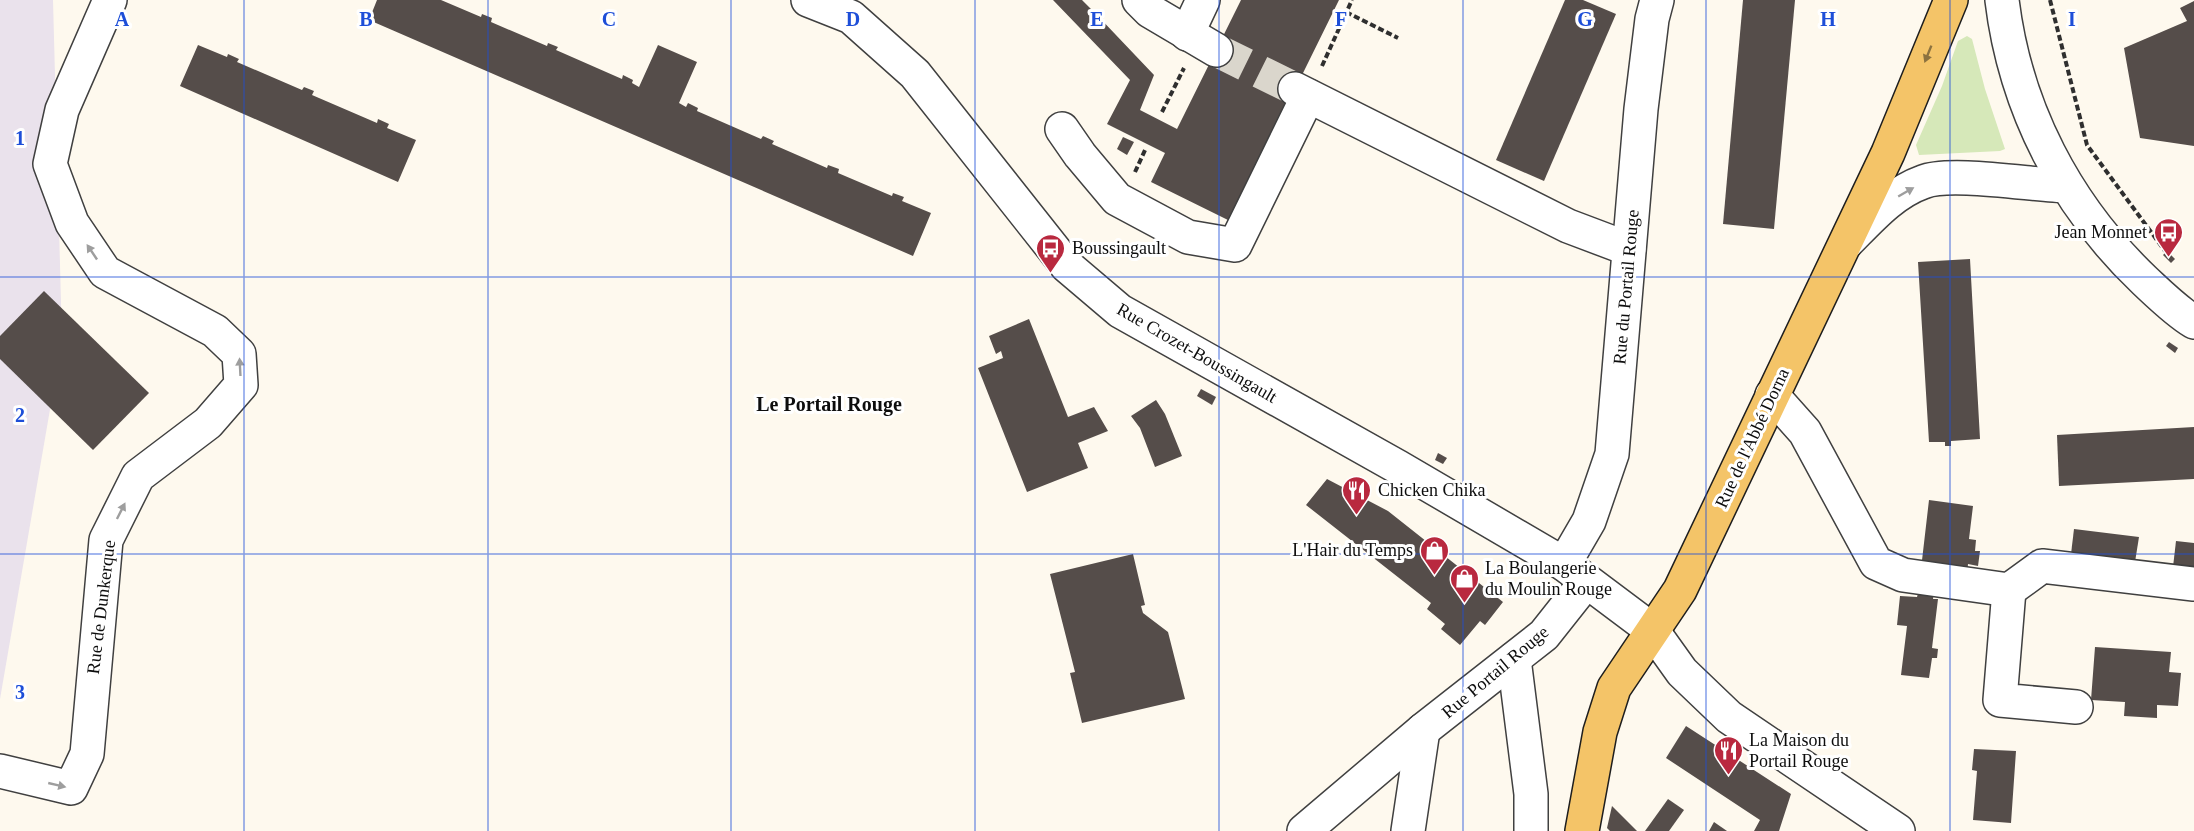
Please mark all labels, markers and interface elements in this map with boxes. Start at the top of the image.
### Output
text: A [115,8,130,30]
text: B [359,8,373,30]
text: C [602,8,616,30]
text: D [846,8,860,30]
text: E [1090,8,1104,30]
text: F [1335,8,1347,30]
text: G [1577,8,1593,30]
text: H [1820,8,1836,30]
text: I [2068,8,2076,30]
one-way arrow [1923,45,1932,63]
text: 1 [15,127,25,149]
one-way arrow [1898,186,1914,197]
street label: Rue du Portail Rouge [1609,209,1643,365]
bus stop icon: Jean Monnet [2152,216,2184,258]
place label: Jean Monnet [2055,222,2147,242]
bus stop icon: Boussingault [1035,232,1067,274]
place label: Boussingault [1072,238,1166,258]
one-way arrow [86,244,97,261]
street label: Rue Crozet-Boussingault [1113,299,1281,407]
one-way arrow [235,357,244,376]
street label: Rue de l'Abbé Dorna [1711,365,1793,511]
district label: Le Portail Rouge [756,393,902,416]
text: 2 [15,404,25,426]
restaurant icon: Chicken Chika [1341,474,1373,516]
place label: Chicken Chika [1378,480,1485,500]
one-way arrow [116,503,125,520]
shop icon: L'Hair du Temps [1418,534,1450,576]
street label: Rue de Dunkerque [83,539,119,675]
place label: L'Hair du Temps [1292,540,1413,560]
place label: La Boulangerie du Moulin Rouge [1485,558,1612,599]
shop icon: La Boulangerie du Moulin Rouge [1448,562,1480,604]
street label: Rue Portail Rouge [1438,622,1552,722]
text: 3 [15,681,25,703]
place label: La Maison du Portail Rouge [1749,730,1849,771]
restaurant icon: La Maison du Portail Rouge [1712,734,1744,776]
one-way arrow [47,781,66,790]

